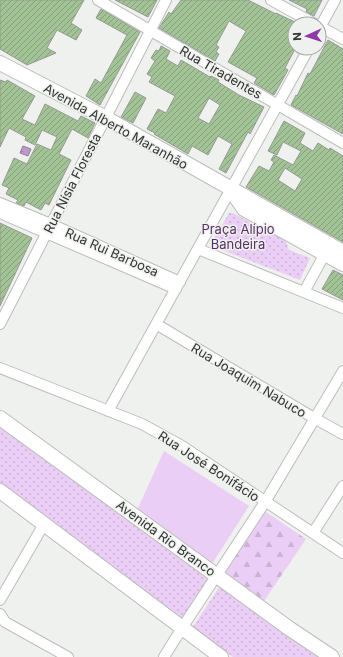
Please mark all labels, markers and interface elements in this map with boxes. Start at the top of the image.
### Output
north arrow [287,16,327,56]
text: N [290,32,304,41]
street label: Rua Tiradentes [177,42,265,102]
street label: Avenida Alberto Maranhão [41,80,191,172]
street label: Rua Nísia Floresta [40,130,104,236]
park label: Praça Alípio Bandeira [201,221,275,252]
street label: Rua Rui Barbosa [63,224,161,280]
street label: Rua Joaquim Nabuco [189,339,310,421]
street label: Rua José Bonifácio [155,427,263,505]
street label: Avenida Rio Branco [113,497,219,580]

